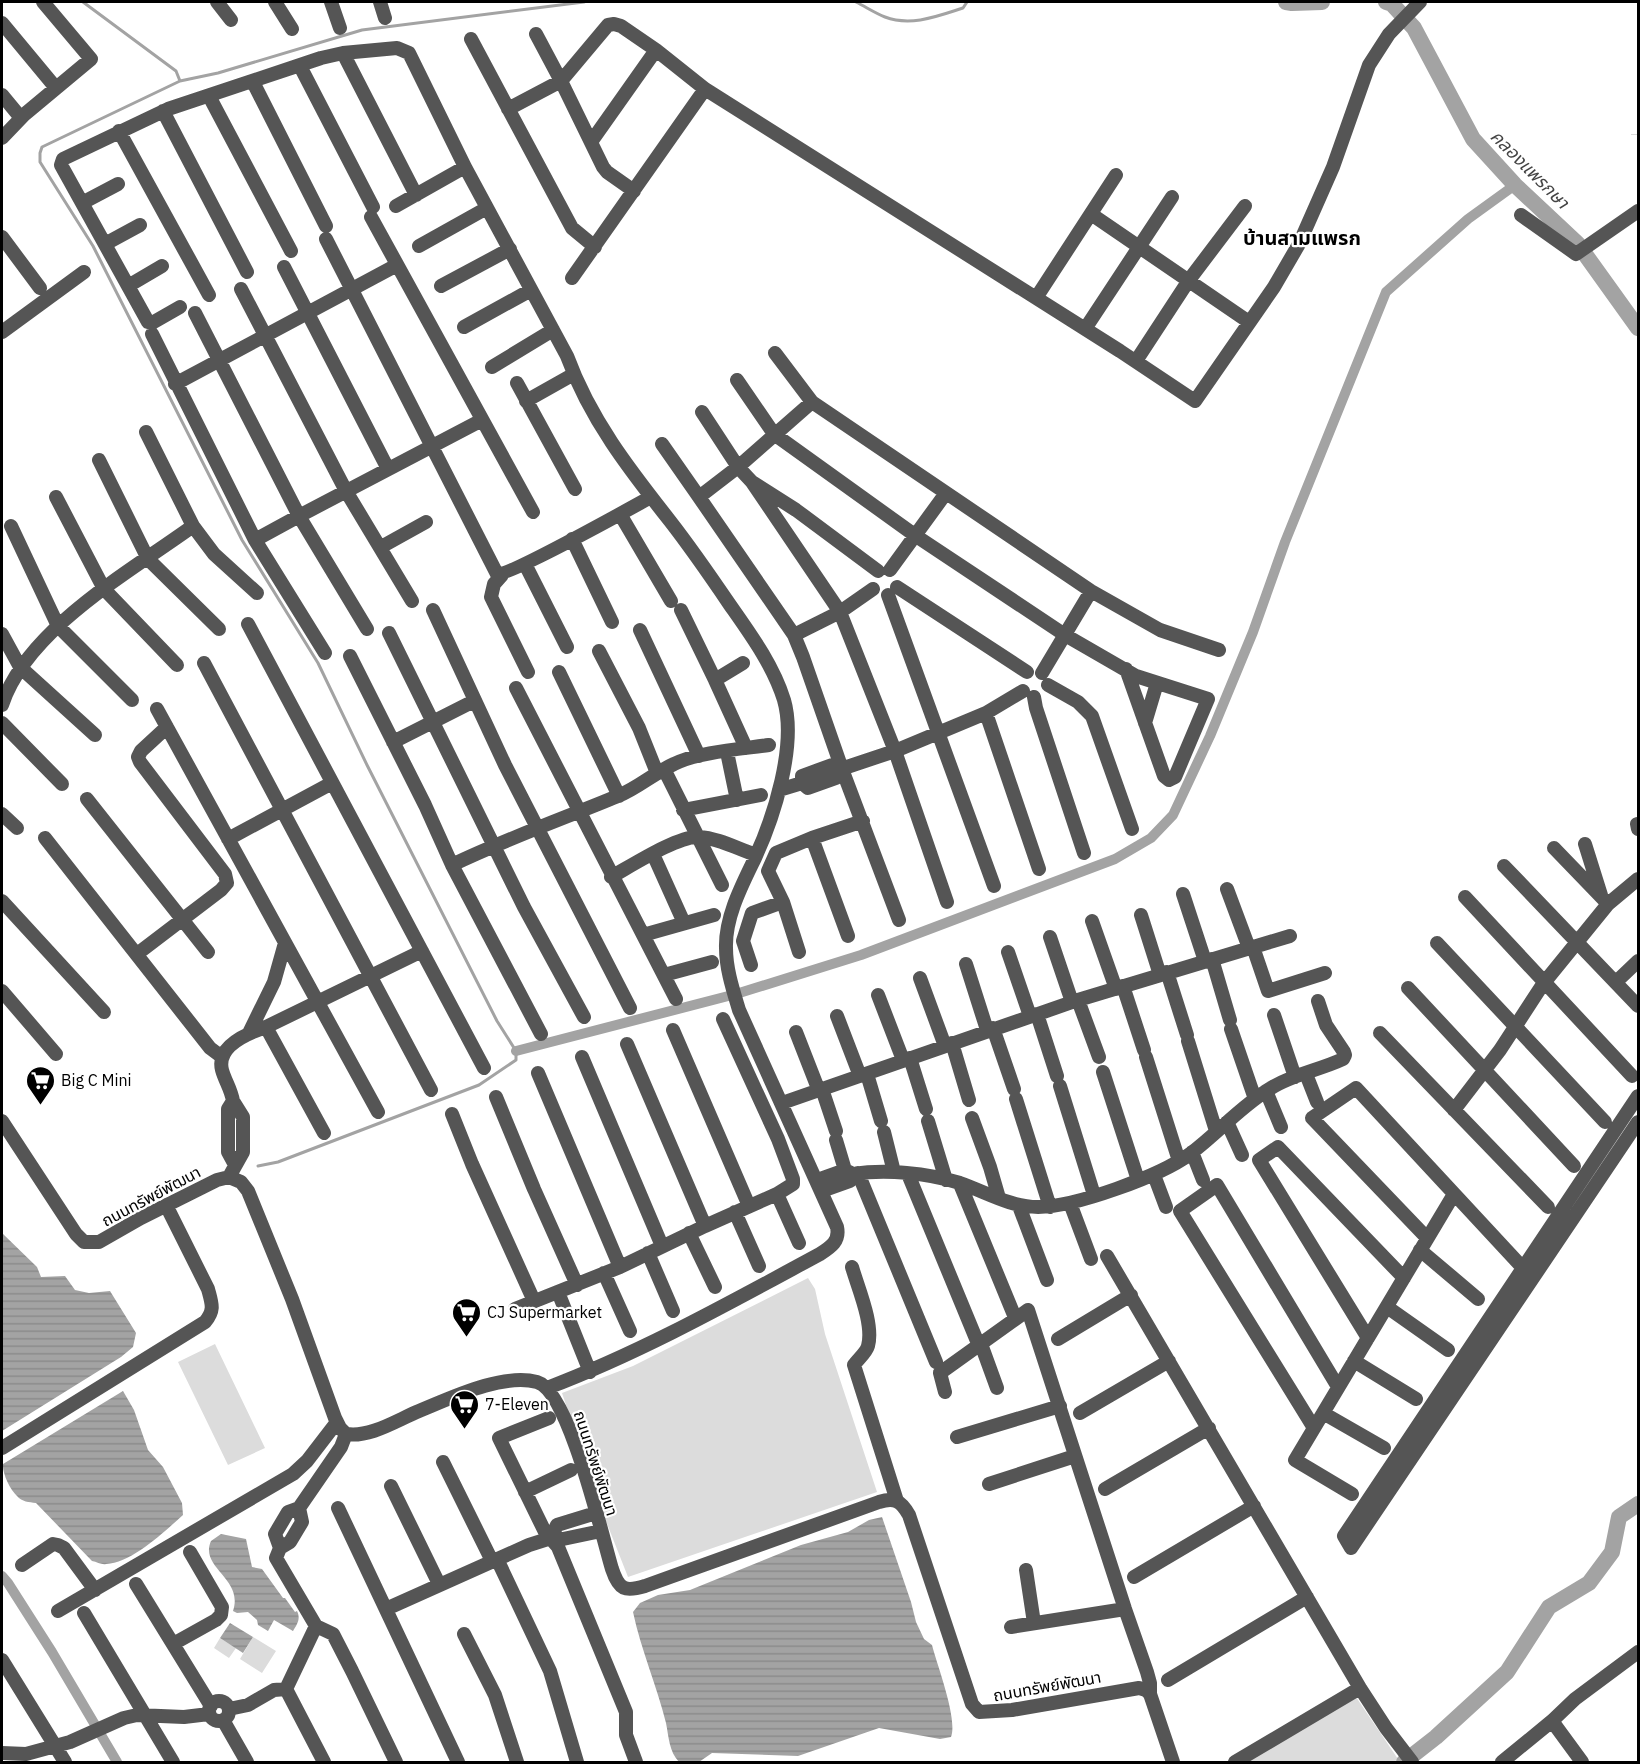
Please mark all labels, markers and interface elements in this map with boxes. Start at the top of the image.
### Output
water label: คลองแพรกษา [1486,125,1575,214]
district label: บ้านสามแพรก [1243,224,1361,251]
supermarket icon: Big C Mini [24,1064,56,1106]
place label: Big C Mini [61,1070,131,1090]
street label: ถนนทรัพย์พัฒนา [98,1162,204,1230]
supermarket icon: CJ Supermarket [450,1296,482,1338]
place label: CJ Supermarket [487,1302,602,1322]
supermarket icon: 7-Eleven [448,1388,480,1430]
place label: 7-Eleven [485,1394,549,1414]
street label: ถนนทรัพย์พัฒนา [570,1408,622,1518]
street label: ถนนทรัพย์พัฒนา [991,1667,1103,1705]

